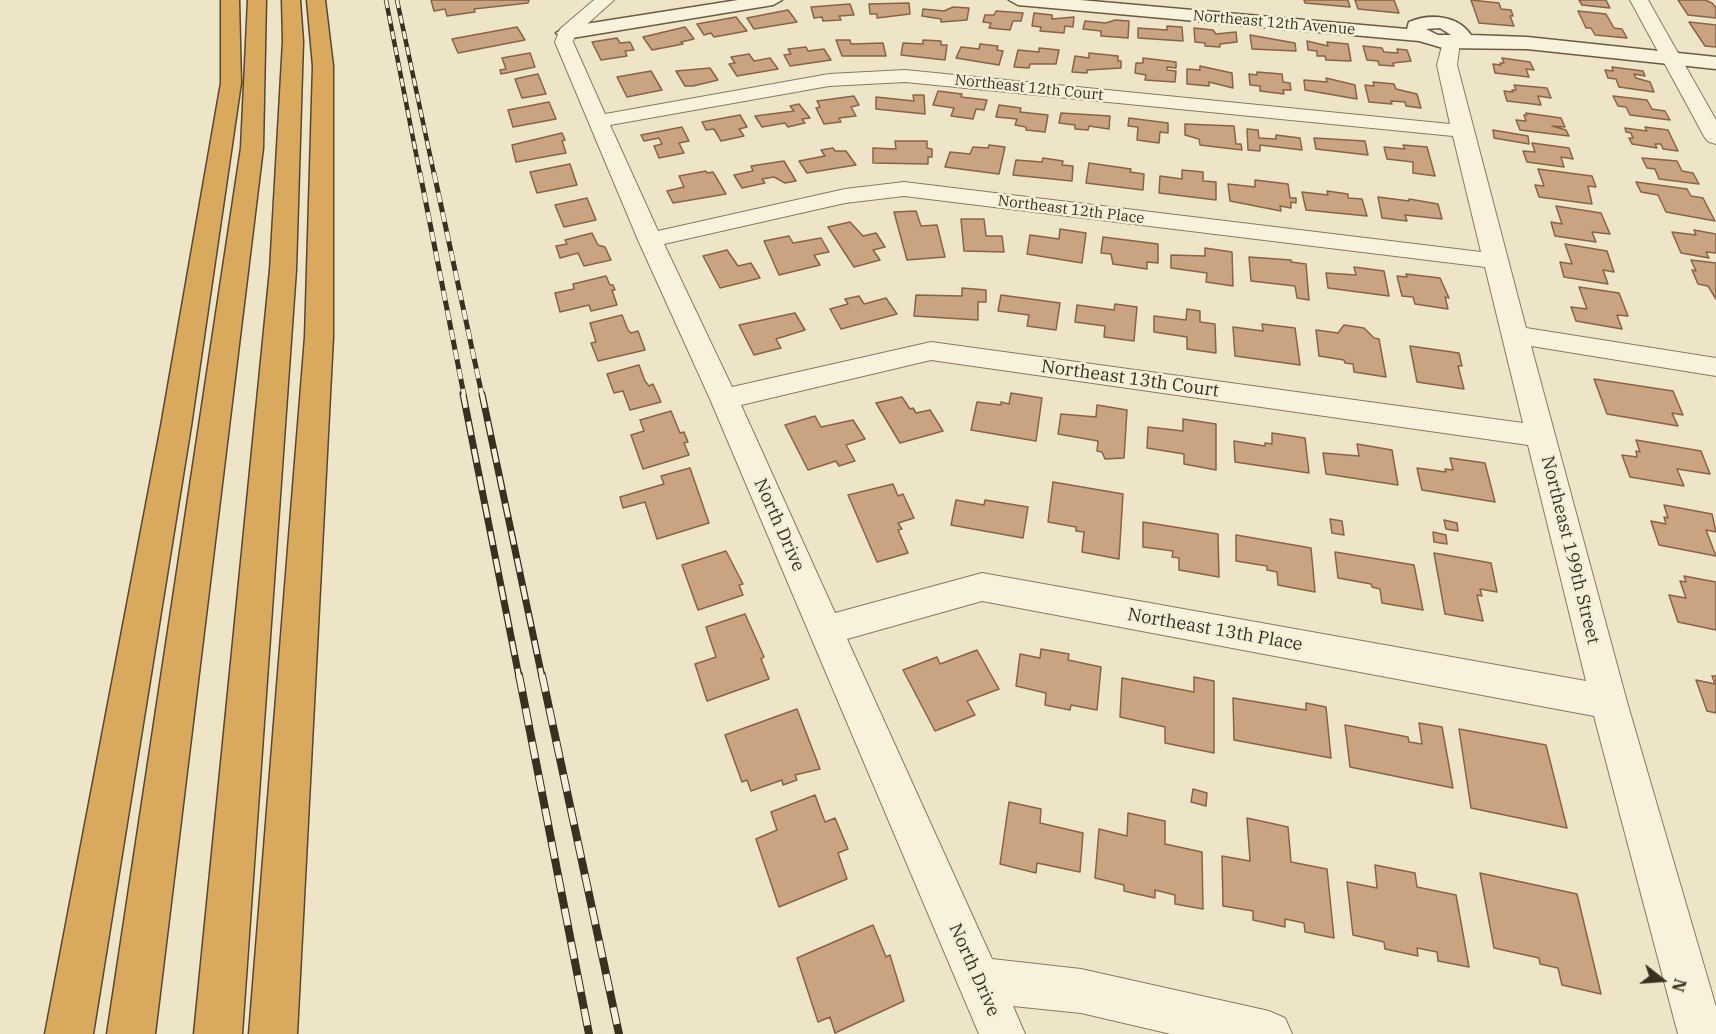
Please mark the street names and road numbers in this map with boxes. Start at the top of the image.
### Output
street label: Northeast 12th Avenue [1192,7,1356,39]
street label: Northeast 12th Court [954,71,1104,105]
street label: Northeast 12th Place [997,192,1145,228]
street label: Northeast 13th Court [1040,356,1220,402]
street label: Northeast 199th Street [1536,454,1604,646]
street label: North Drive [749,475,809,575]
street label: Northeast 13th Place [1126,604,1304,656]
street label: North Drive [944,920,1004,1020]

